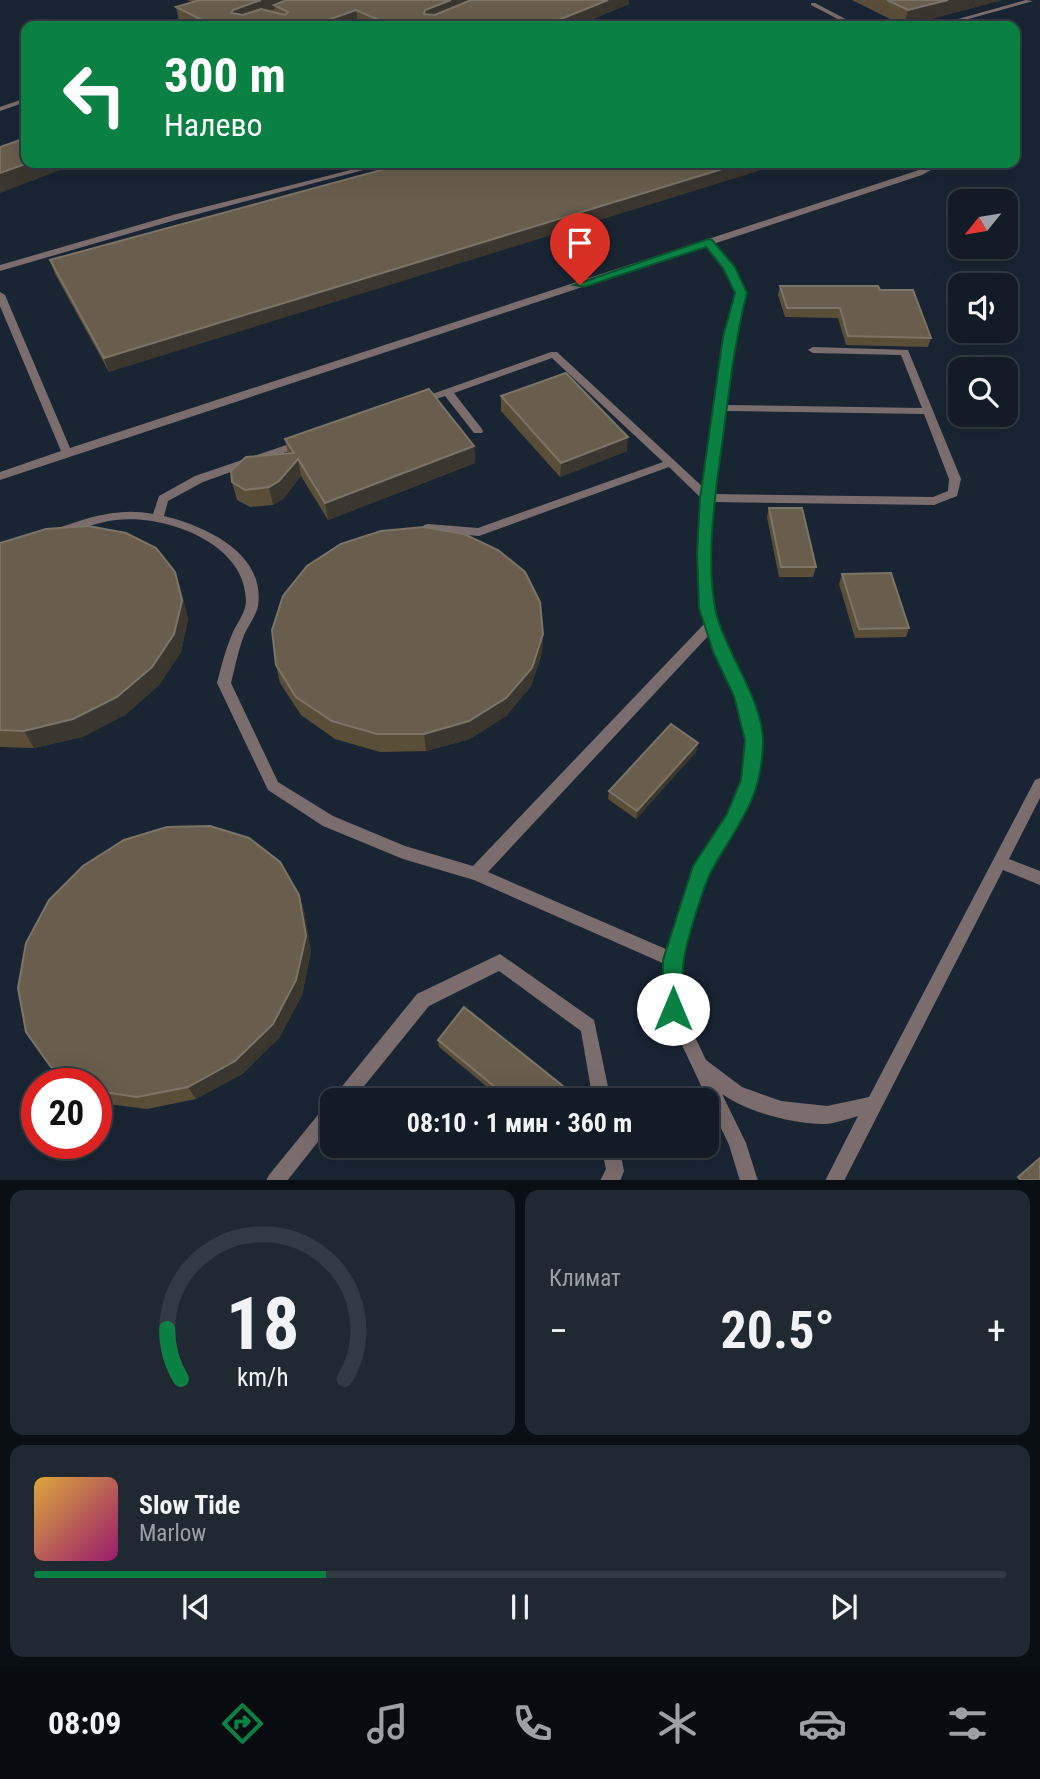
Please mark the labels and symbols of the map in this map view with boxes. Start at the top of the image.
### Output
north arrow [948,189,1018,259]
pin [550,213,610,285]
position arrow [636,972,710,1046]
speed limit sign: 20 [21,1068,112,1159]

